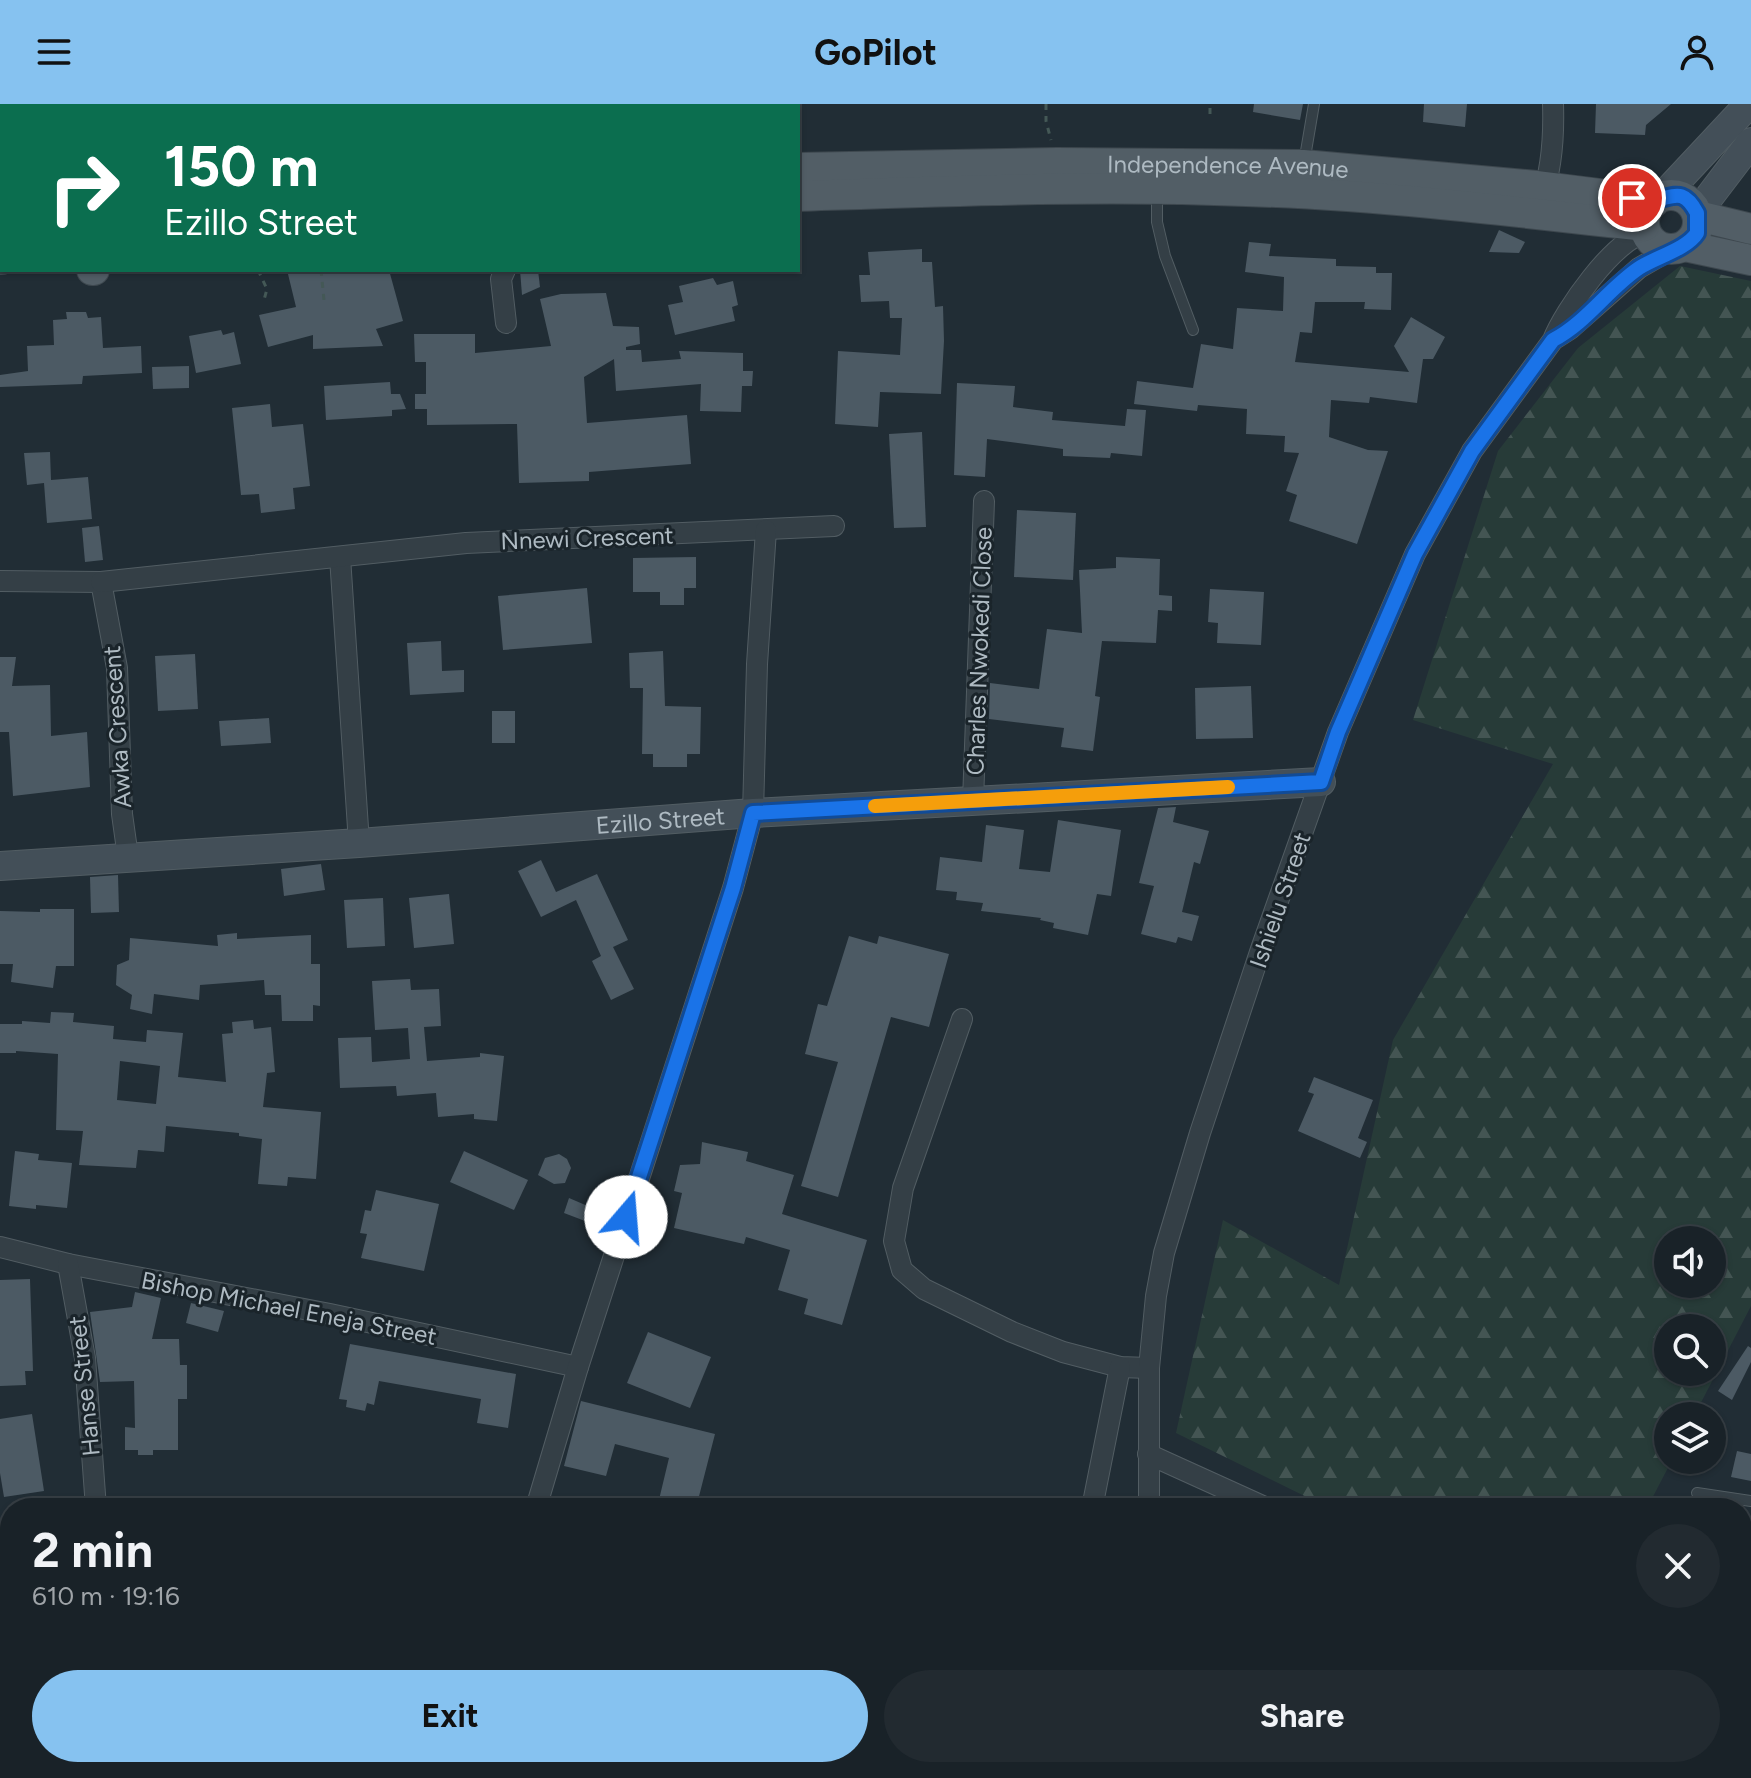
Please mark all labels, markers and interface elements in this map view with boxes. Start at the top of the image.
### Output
icon: menu [32,30,76,74]
icon: person [1675,30,1719,74]
text: GoPilot [814,31,937,74]
text: 150 m [164,133,319,200]
icon: right [32,136,136,240]
street label: Independence Avenue [1107,149,1350,184]
pin [1598,164,1666,232]
icon: arrive [1610,176,1654,220]
text: Ezillo Street [164,201,358,244]
street label: Nnewi Crescent [500,520,674,556]
street label: Charles Nwokedi Close [960,526,998,776]
street label: Awka Crescent [97,645,137,809]
street label: Ezillo Street [595,801,726,839]
street label: Ishielu Street [1243,828,1317,972]
position arrow [584,1175,668,1259]
map controls [1654,1226,1726,1474]
button: sound [1654,1226,1726,1298]
street label: Bishop Michael Eneja Street [139,1265,439,1351]
street label: Hanse Street [62,1314,106,1458]
button: search [1654,1314,1726,1386]
button: layers [1654,1402,1726,1474]
text: 2 min [32,1521,153,1579]
button: close [1636,1524,1720,1608]
text: 610 m · 19:16 [32,1580,180,1612]
button: Exit [32,1670,868,1762]
button: Share [884,1670,1720,1762]

